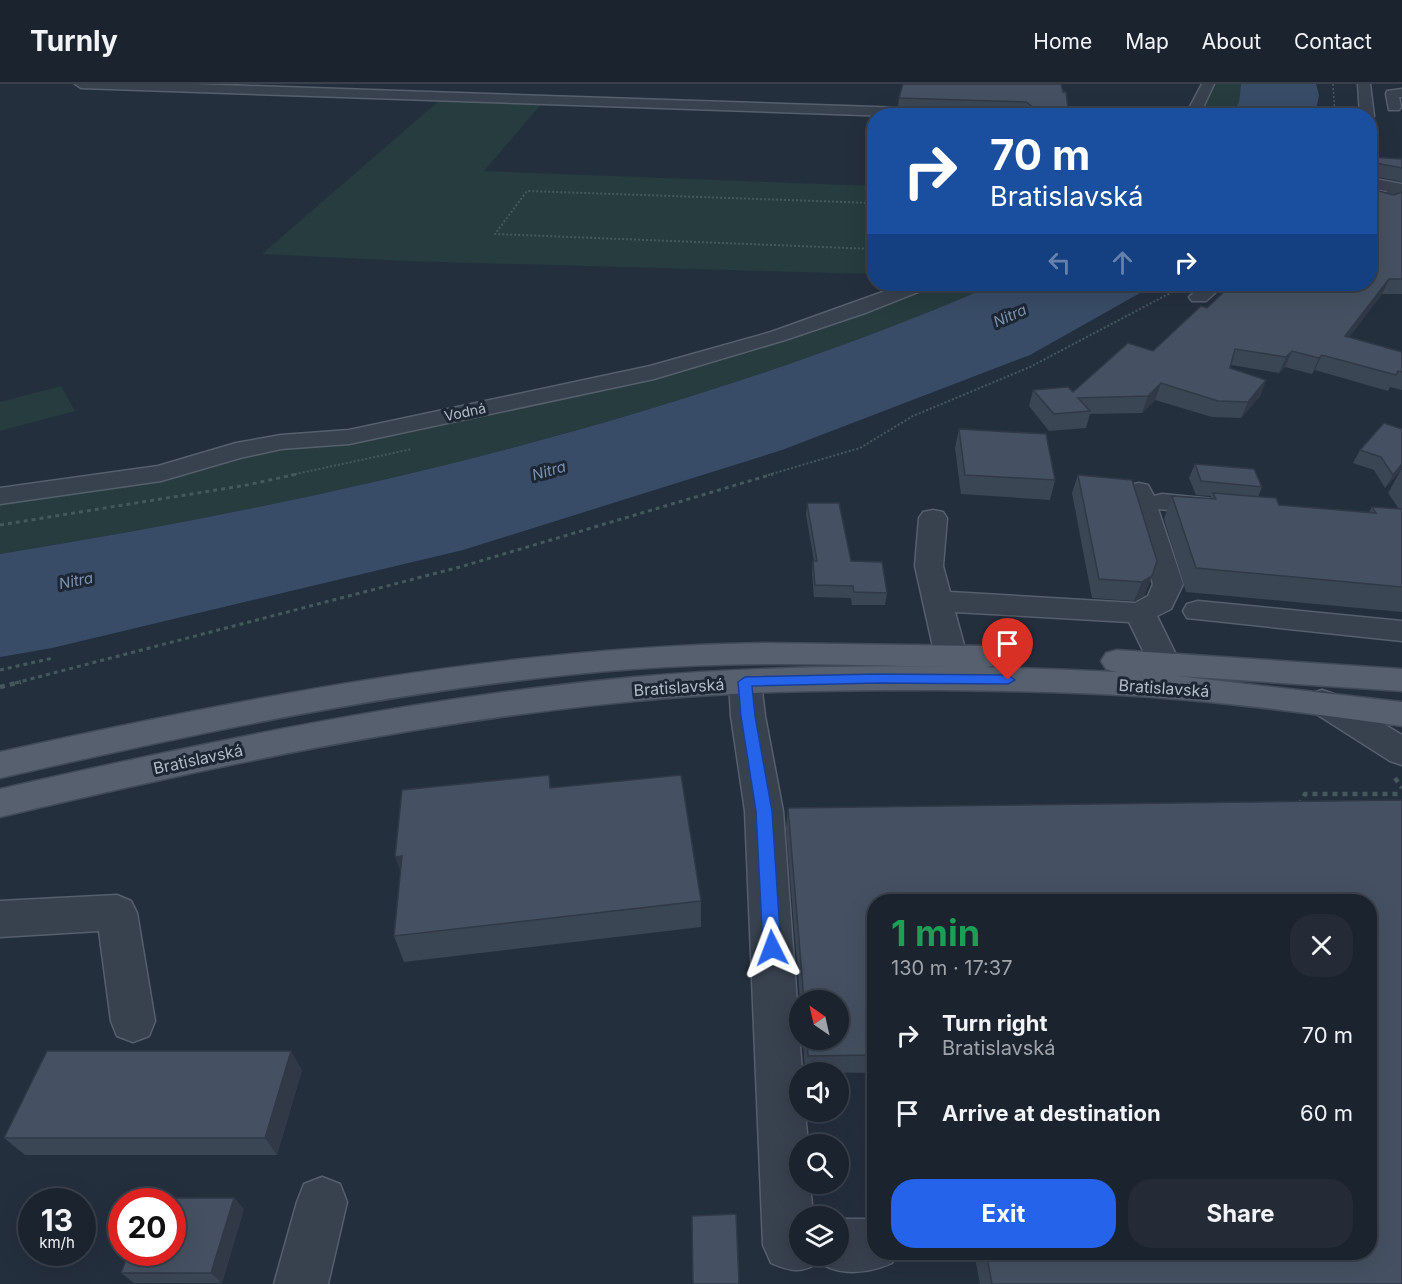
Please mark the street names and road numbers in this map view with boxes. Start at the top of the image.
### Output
street label: Vodná [443,399,487,424]
street label: Bratislavská [633,674,725,700]
street label: Bratislavská [1118,675,1210,701]
street label: Bratislavská [151,740,245,778]

